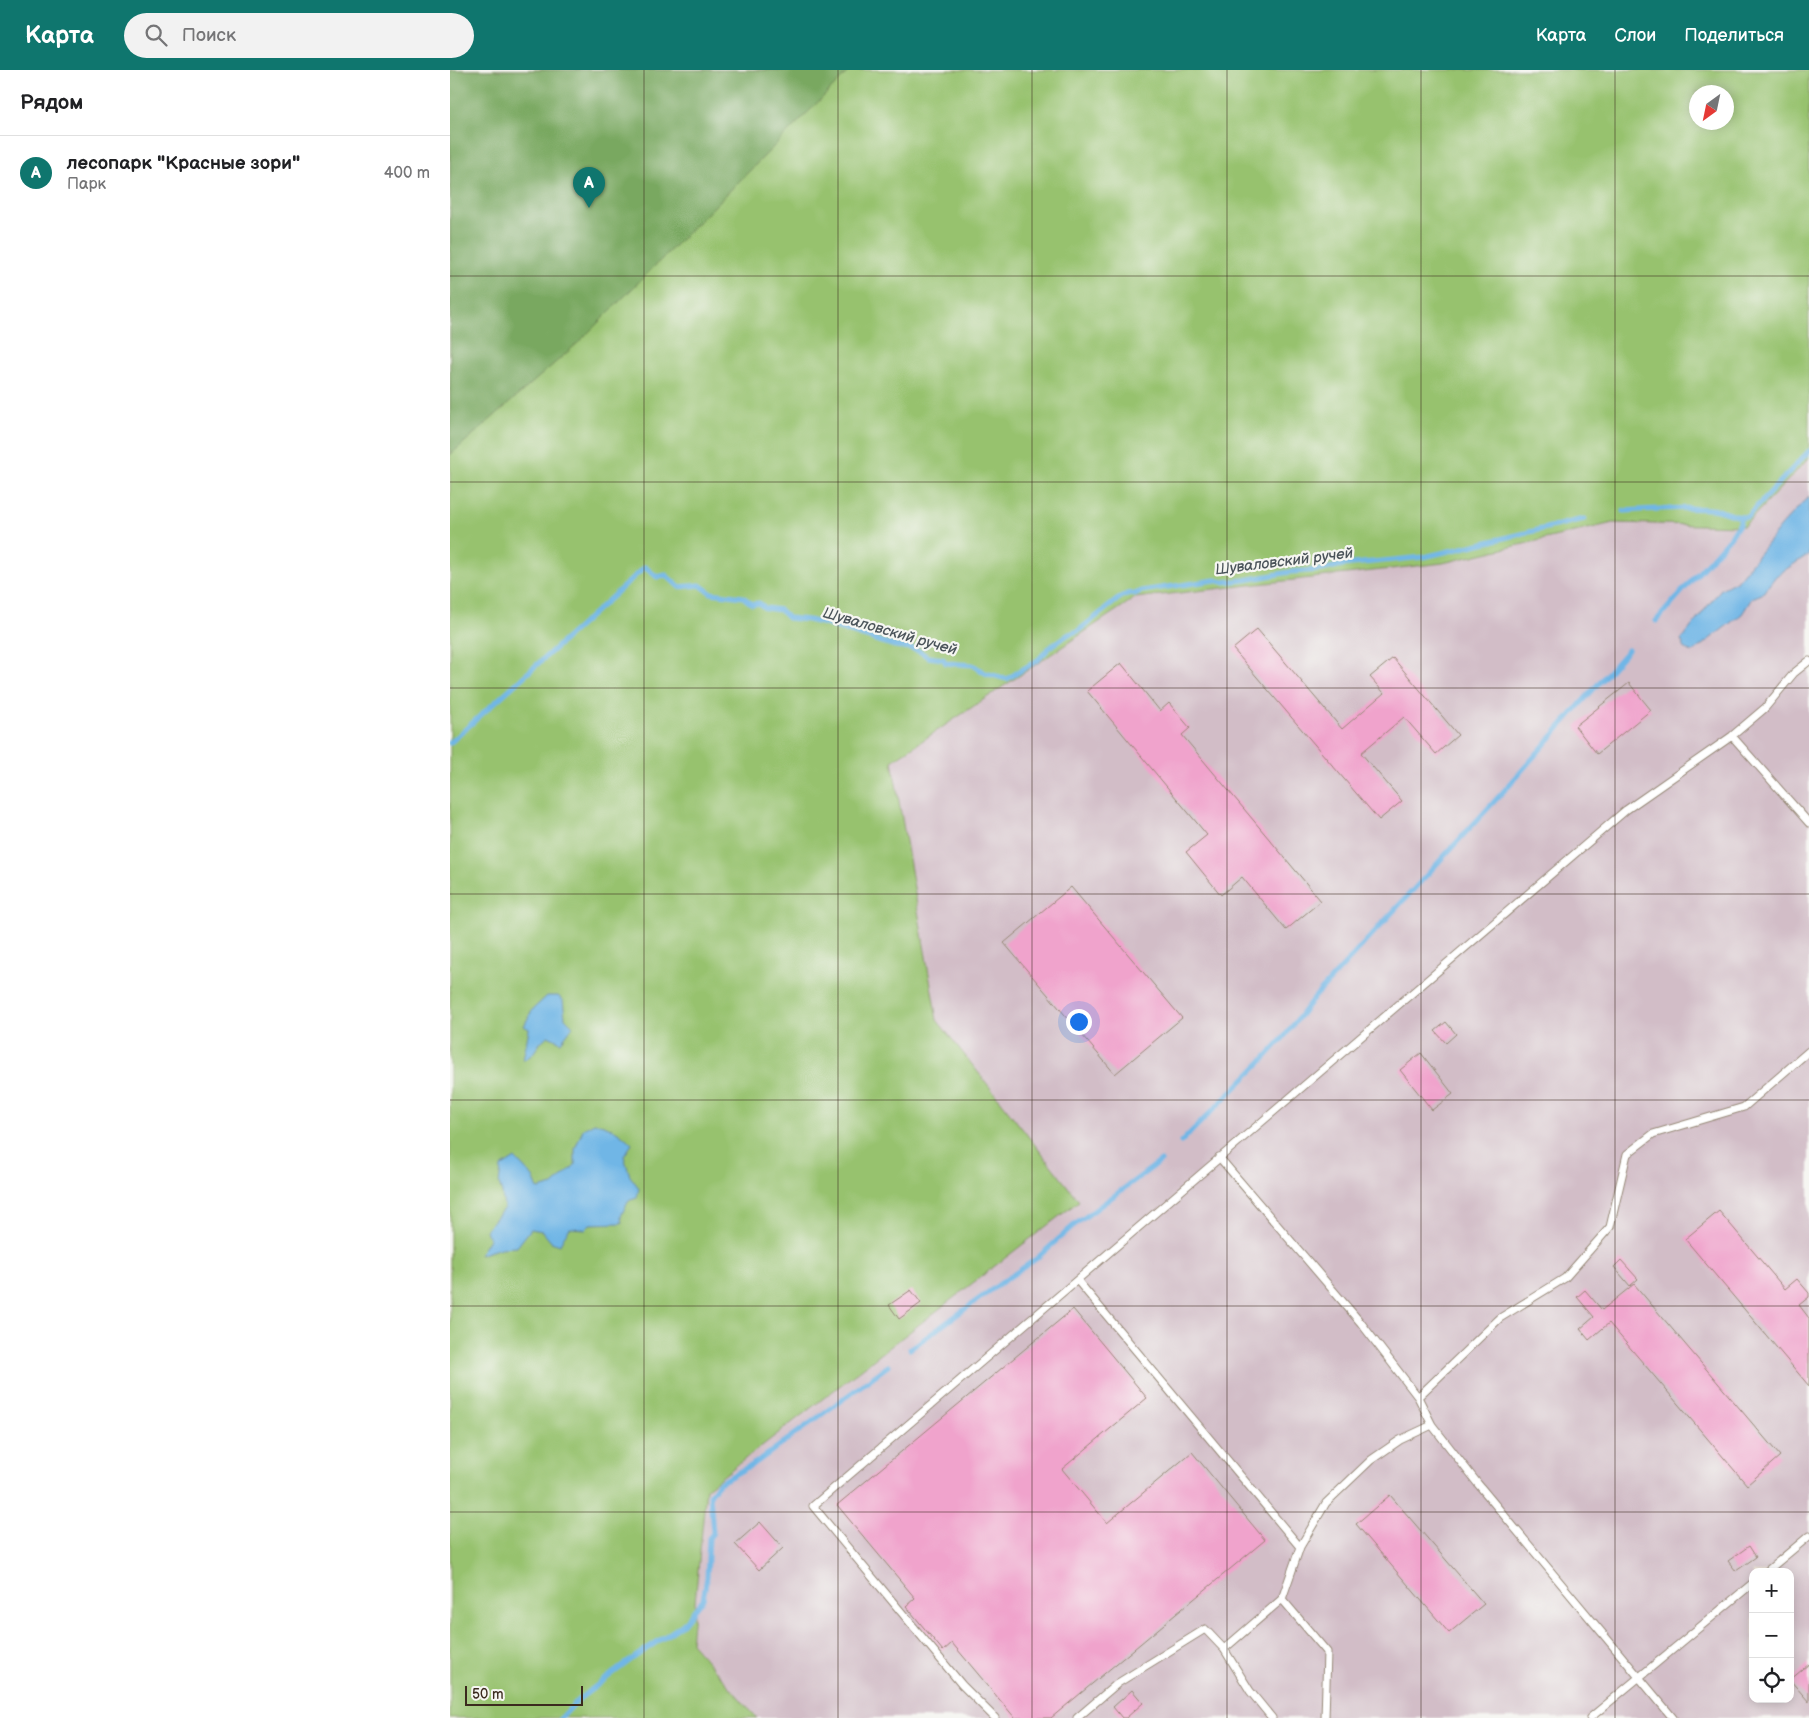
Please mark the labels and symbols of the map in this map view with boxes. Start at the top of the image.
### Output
north arrow [1689,85,1734,130]
pin: A [573,167,605,208]
water label: Шуваловский ручей [1214,544,1355,579]
water label: Шуваловский ручей [821,603,960,660]
your location [1066,1009,1092,1035]
scale bar [465,1683,582,1706]

